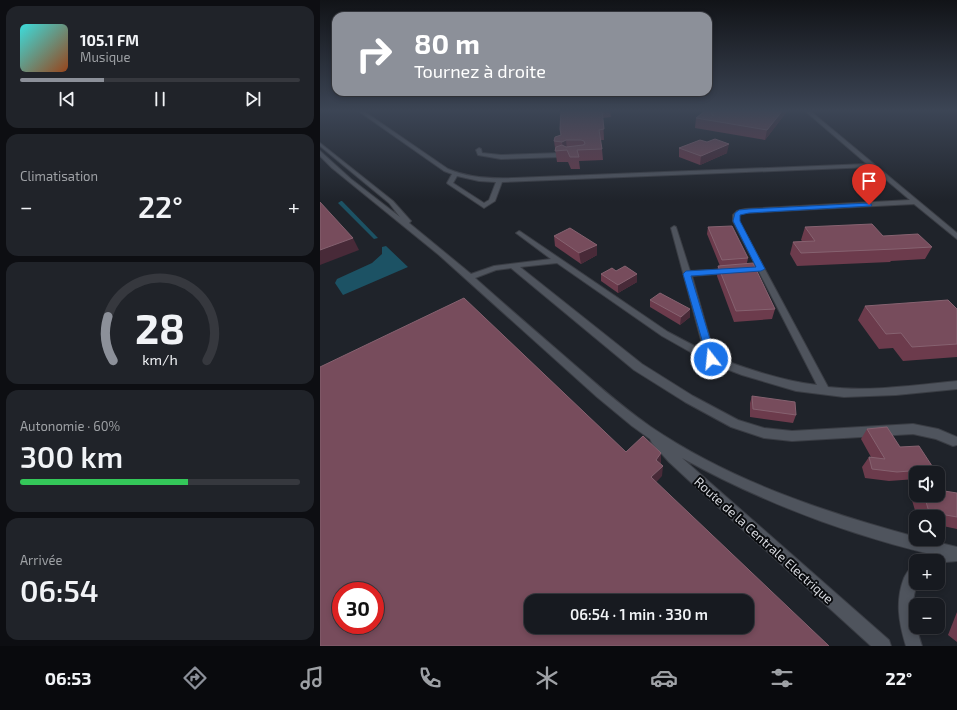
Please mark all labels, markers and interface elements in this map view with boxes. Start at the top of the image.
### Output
text: 80 m [414,26,480,60]
icon: right [348,28,400,80]
text: 105.1 FM [80,31,139,49]
text: Musique [80,49,130,65]
text: Tournez à droite [414,60,546,82]
icon: previous [56,88,78,110]
icon: pause [149,88,171,110]
icon: next [242,88,264,110]
pin [852,164,886,205]
text: Climatisation [20,168,98,184]
icon: arrive [858,170,880,192]
text: 22° [138,188,183,224]
text: − [20,193,33,219]
text: + [288,193,300,219]
text: 28 [135,302,185,352]
position arrow [690,338,732,380]
text: km/h [142,351,178,368]
text: Autonomie · 60% [20,418,120,434]
text: 300 km [20,438,123,474]
map controls [909,466,945,634]
button: sound [909,466,945,502]
street label: Route de la Centrale Electrique [691,473,837,607]
button: search [909,510,945,546]
text: Arrivée [20,552,63,568]
button: + [909,554,945,590]
text: 06:54 [20,572,99,608]
speed limit sign: 30 [332,582,384,634]
button: − [909,598,945,634]
text: 06:54 · 1 min · 330 m [570,605,708,623]
icon: directions [181,664,209,692]
icon: music [298,664,326,692]
icon: phone [416,664,444,692]
icon: climate [533,664,561,692]
icon: car [650,664,678,692]
icon: filters [768,664,796,692]
text: 06:53 [45,667,91,689]
text: 22° [885,667,912,689]

